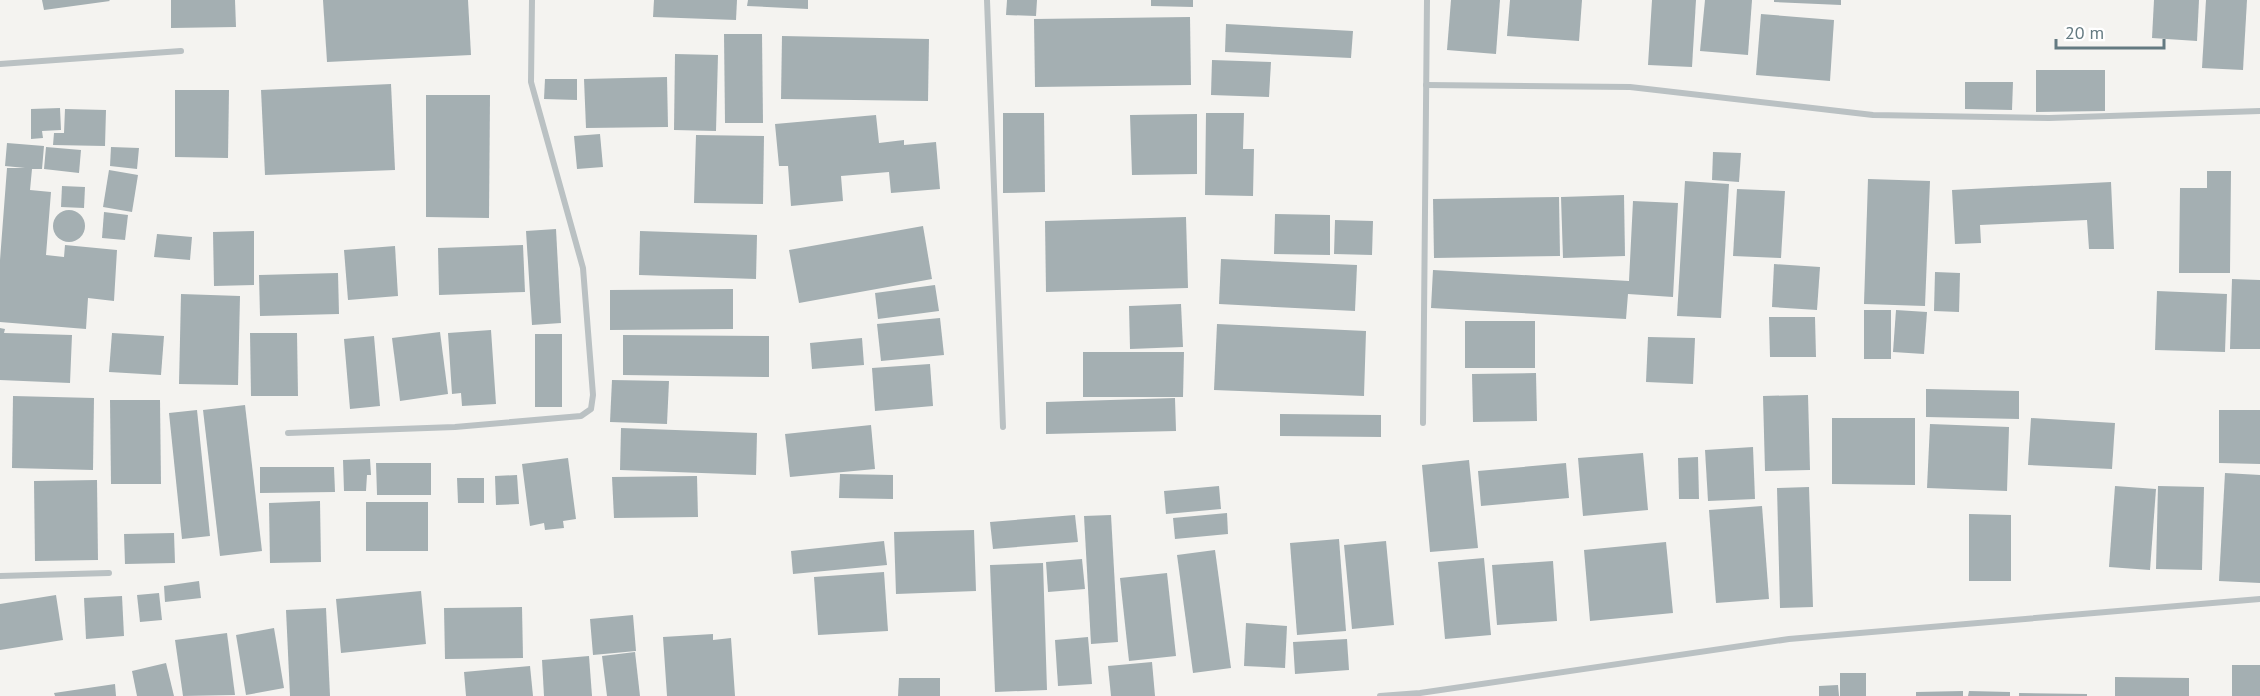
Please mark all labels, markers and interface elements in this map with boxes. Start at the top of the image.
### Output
scale bar [2056,12,2164,50]
text: 20 m [2065,21,2104,44]

